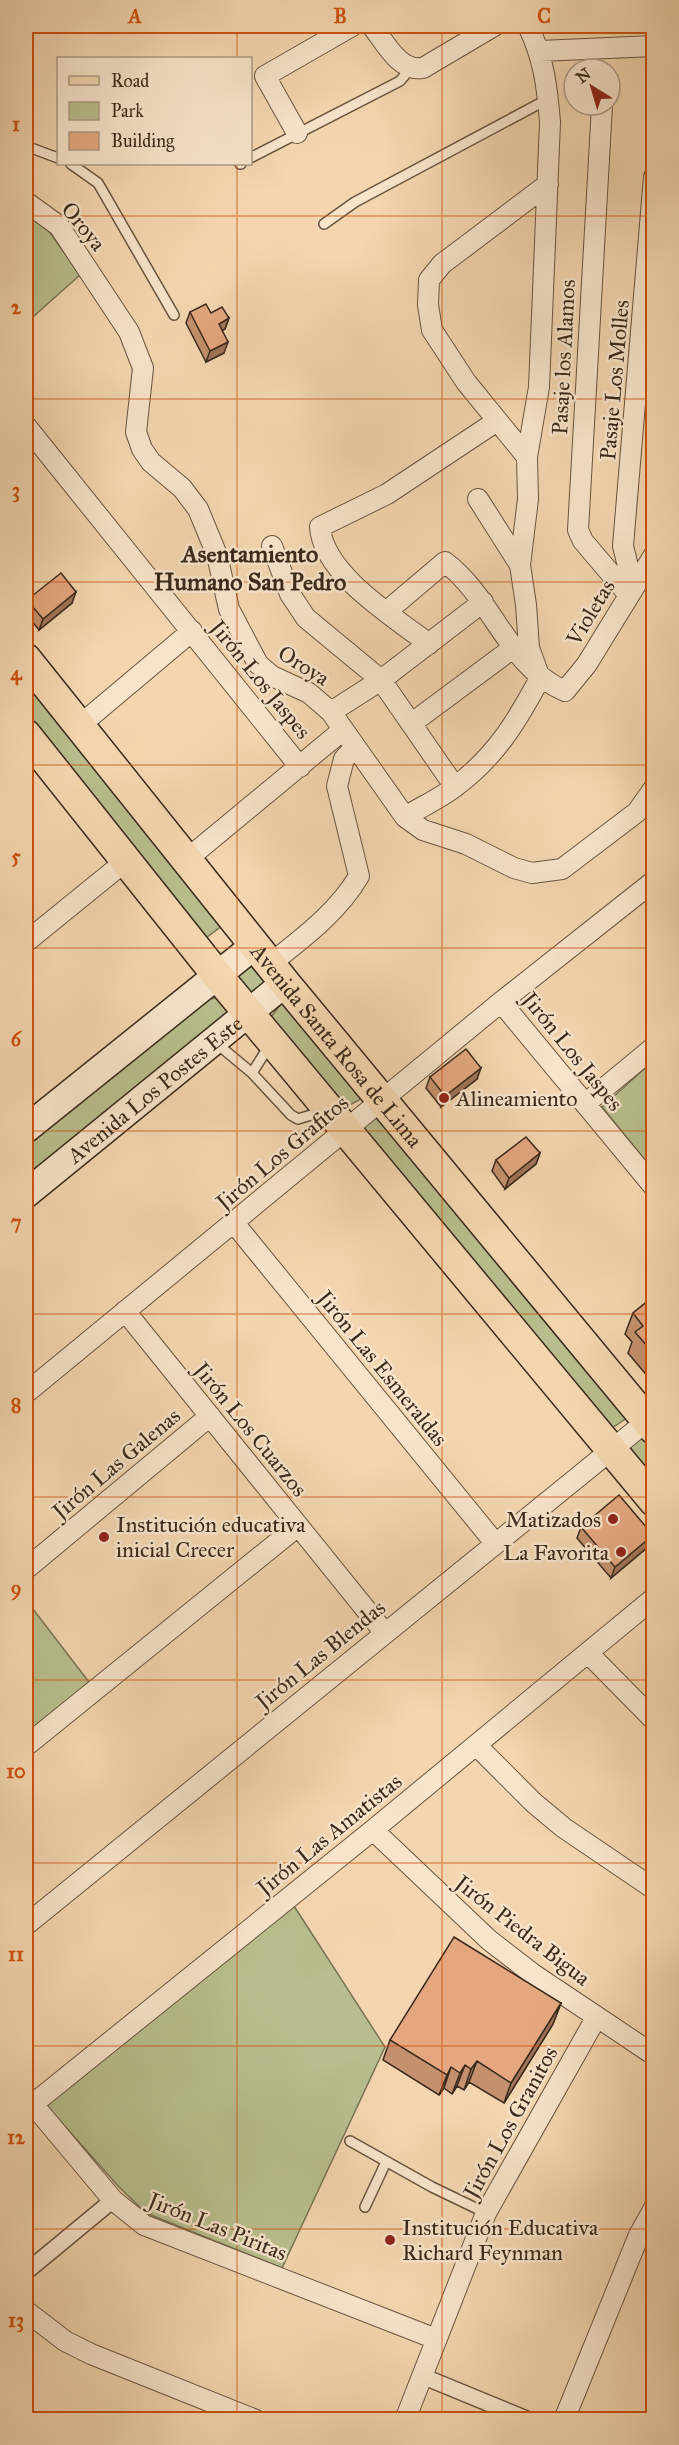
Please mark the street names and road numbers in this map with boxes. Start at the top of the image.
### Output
street label: Oroya [56,196,112,257]
street label: Pasaje los Alamos [546,279,581,435]
street label: Pasaje Los Molles [594,299,635,461]
street label: Violetas [560,574,621,651]
street label: Jirón Los Jaspes [203,613,317,744]
street label: Oroya [273,639,335,692]
street label: Avenida Santa Rosa de Lima [244,938,429,1154]
street label: Jirón Los Jaspes [515,985,629,1116]
street label: Avenida Los Postes Este [61,1010,248,1170]
street label: Jirón Los Grafitos [209,1089,354,1217]
street label: Jirón Las Esmeraldas [310,1283,454,1452]
street label: Jirón Los Cuarzos [187,1355,313,1502]
street label: Jirón Las Galenas [45,1402,186,1526]
street label: Jirón Las Blendas [248,1594,391,1716]
street label: Jirón Las Amatistas [250,1768,407,1902]
street label: Jirón Piedra Bigua [448,1868,596,1992]
street label: Jirón Los Granitos [457,2041,563,2205]
street label: Jirón Las Piritas [143,2186,291,2267]

